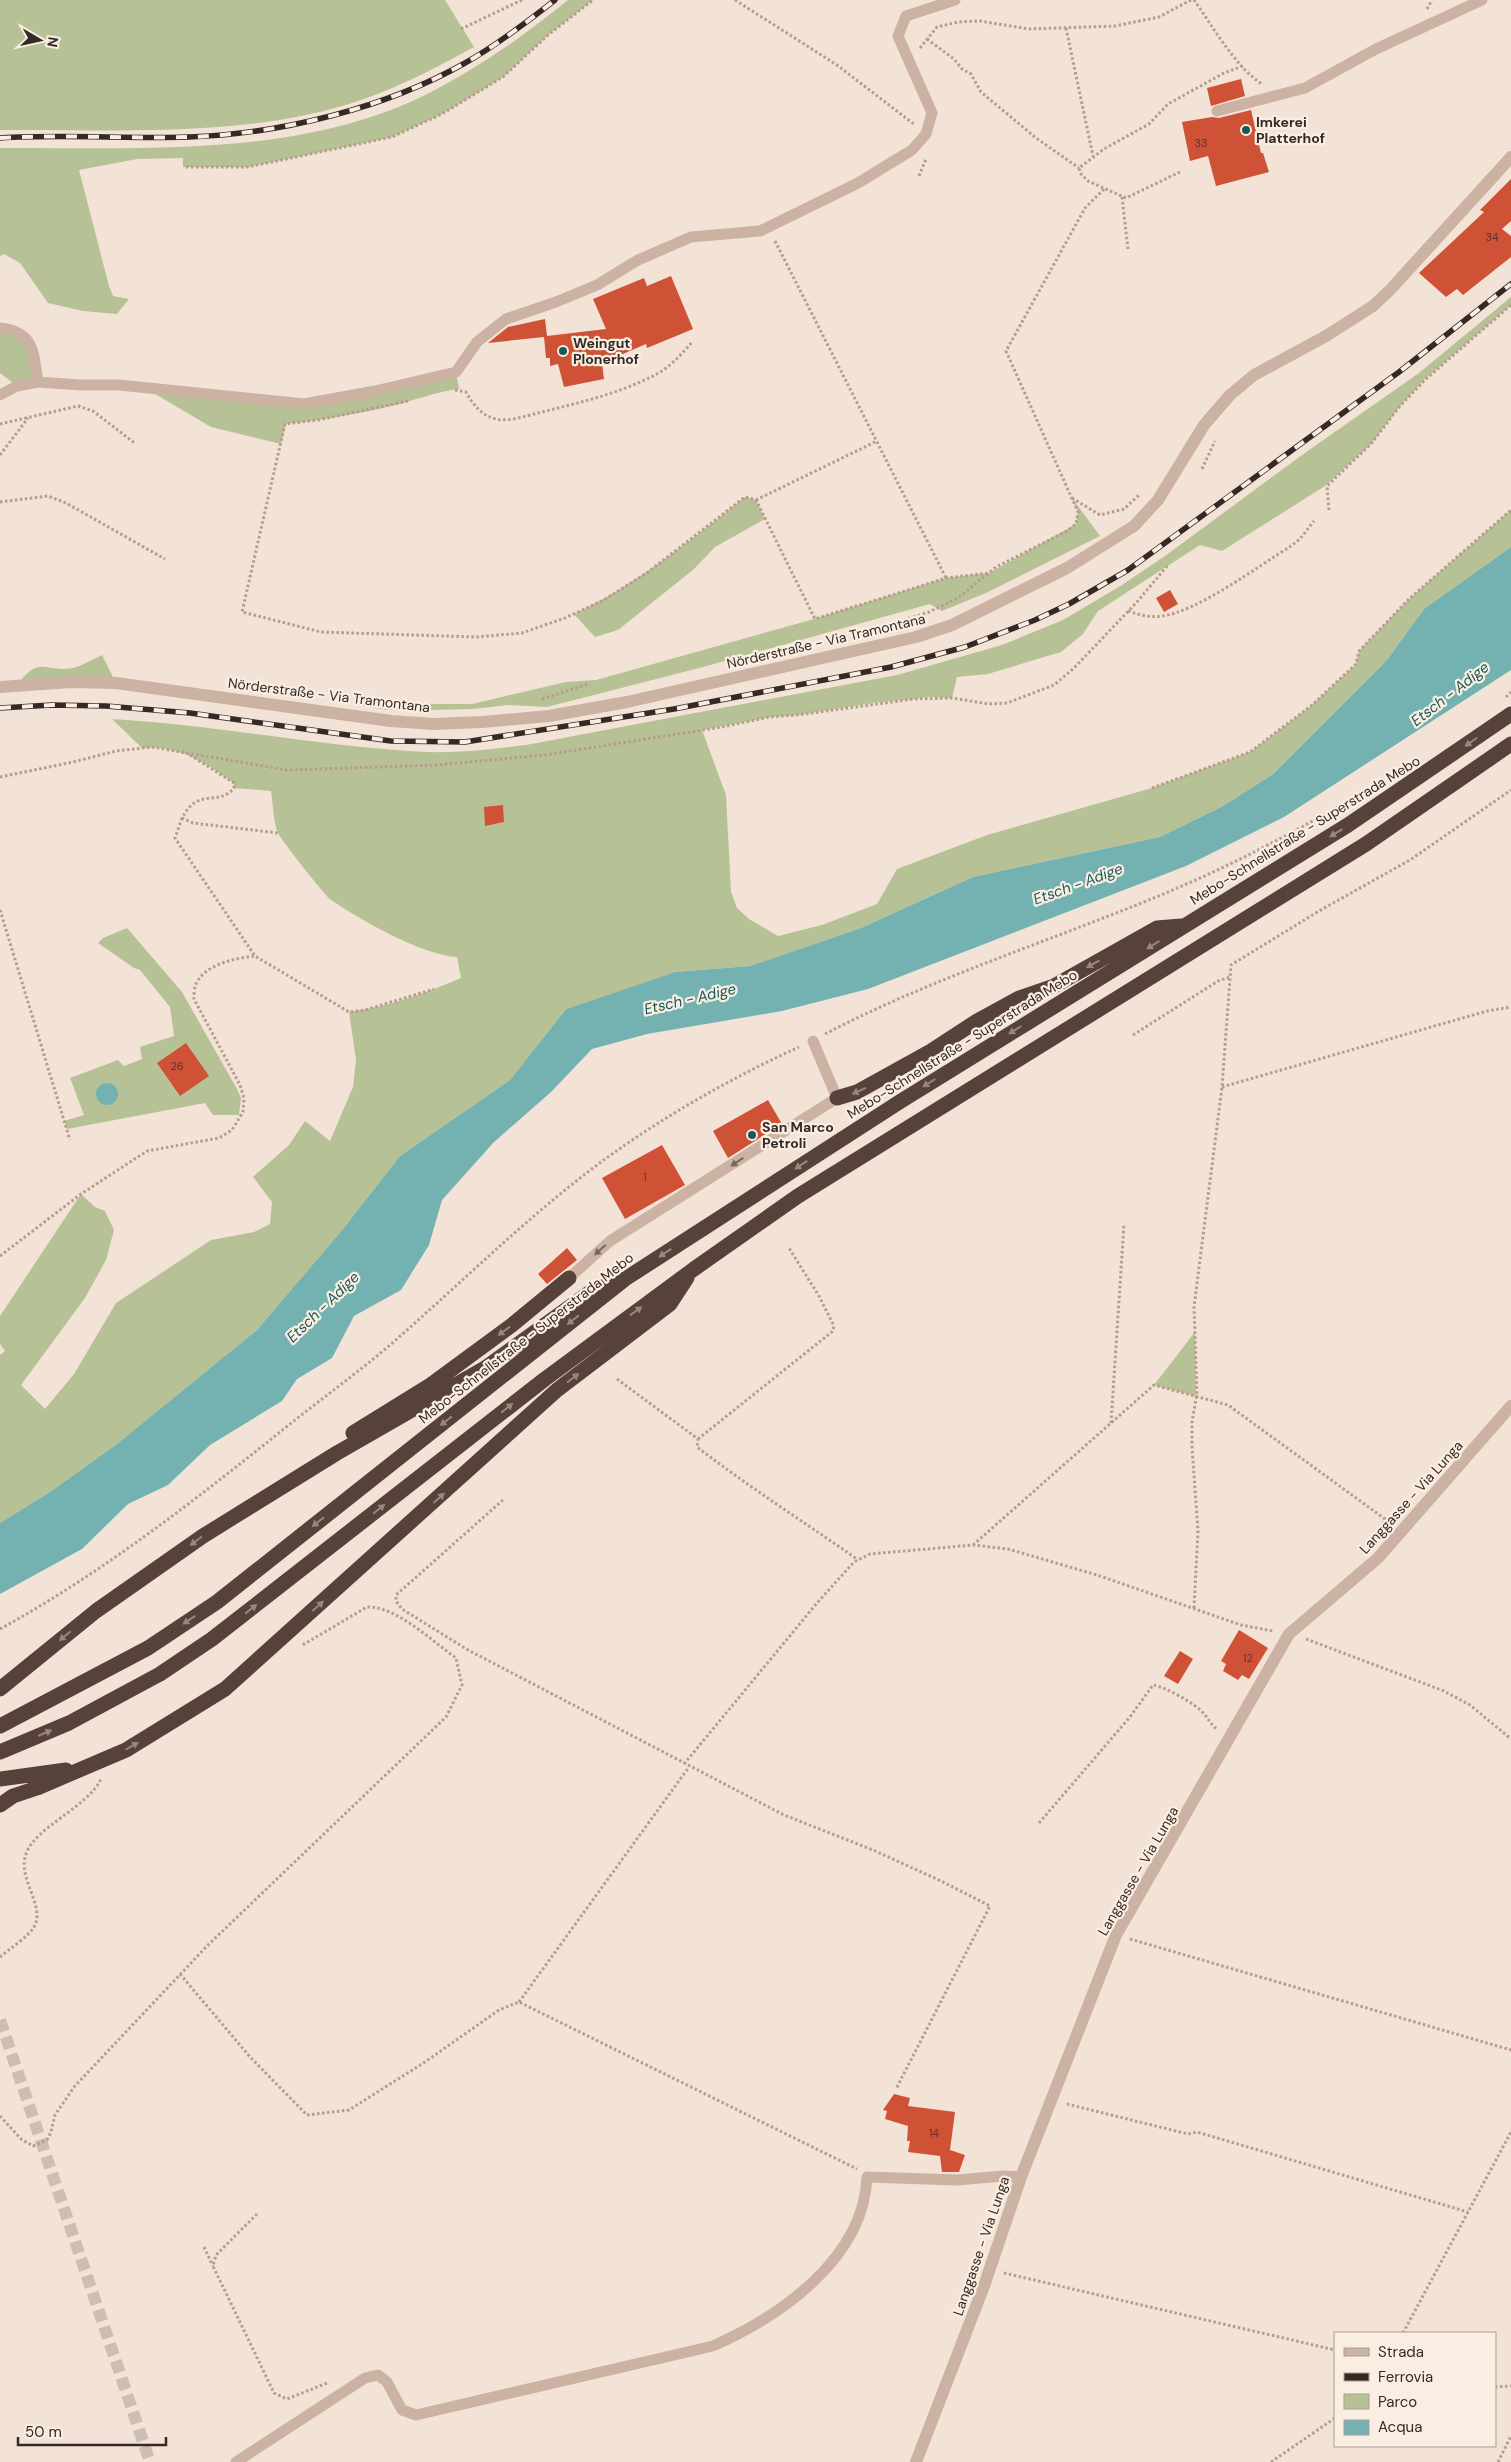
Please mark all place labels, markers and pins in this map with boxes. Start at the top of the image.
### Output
place label: Imkerei Platterhof [1256,113,1325,147]
marker: Imkerei Platterhof [1240,124,1252,136]
place label: Weingut Plonerhof [573,334,639,368]
marker: Weingut Plonerhof [557,345,569,357]
place label: San Marco Petroli [762,1118,834,1152]
marker: San Marco Petroli [746,1129,758,1141]

